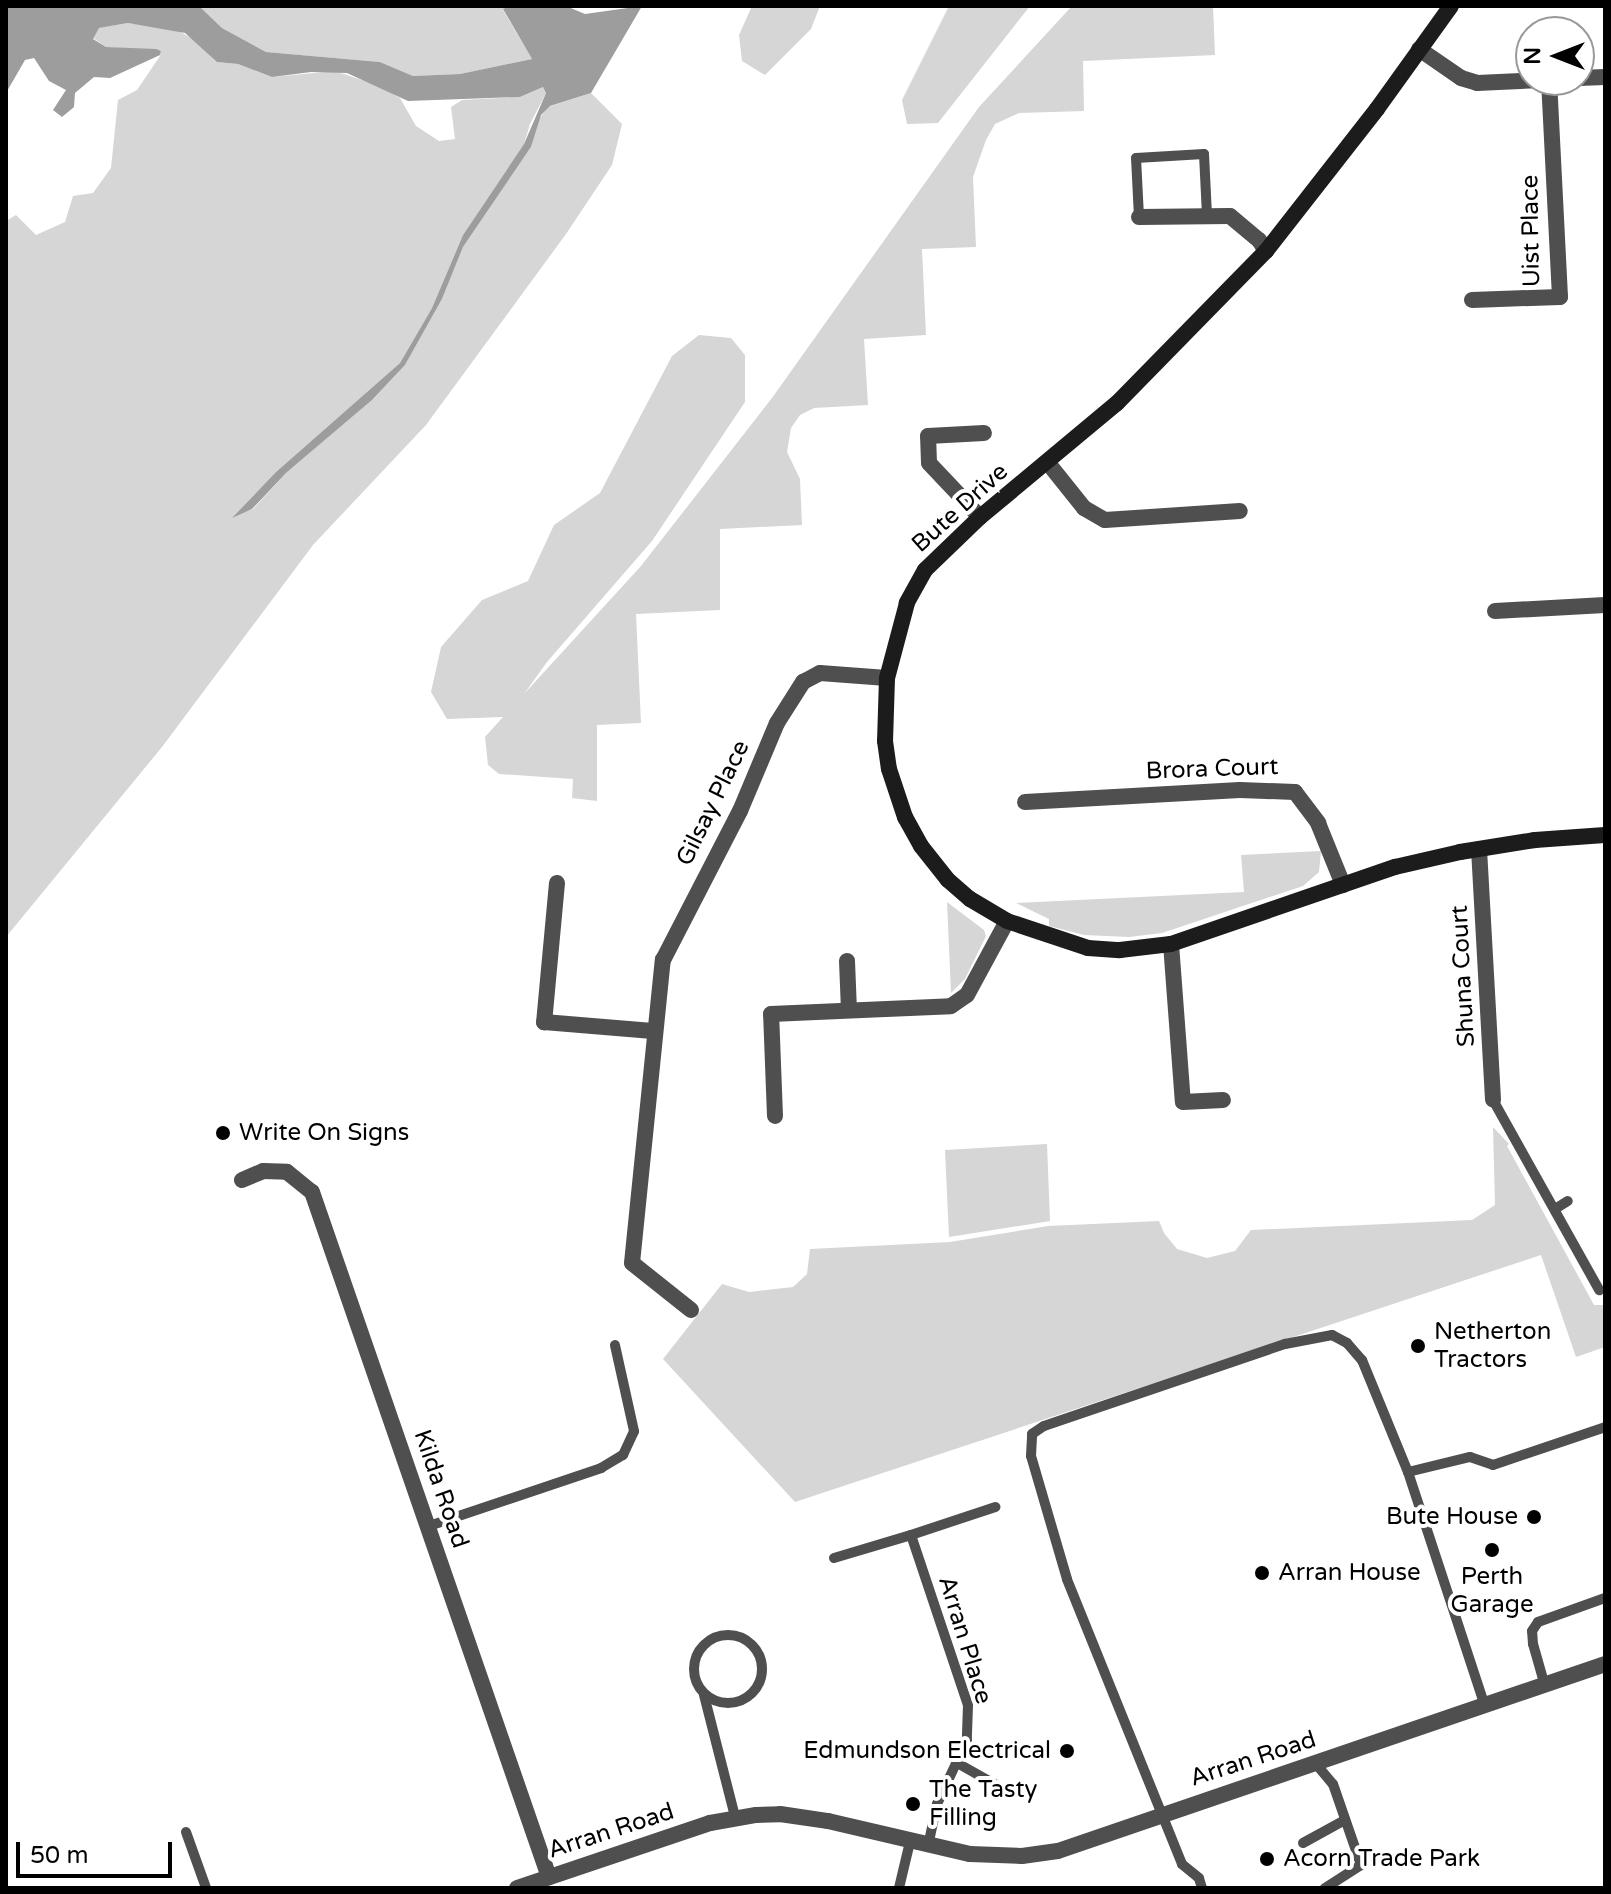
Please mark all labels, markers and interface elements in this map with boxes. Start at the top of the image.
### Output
north arrow [1515,16,1595,96]
text: N [1520,47,1546,65]
street label: Uist Place [1516,175,1546,287]
street label: Bute Drive [906,457,1014,559]
street label: Gilsay Place [670,736,756,870]
street label: Brora Court [1145,752,1279,786]
street label: Shuna Court [1445,904,1481,1048]
place label: Write On Signs [239,1119,409,1147]
marker: Write On Signs [214,1124,232,1142]
place label: Netherton Tractors [1434,1318,1551,1374]
marker: Netherton Tractors [1409,1337,1427,1355]
street label: Kilda Road [407,1426,475,1552]
place label: Bute House [1386,1503,1518,1531]
marker: Bute House [1525,1508,1543,1526]
marker: Perth Garage [1483,1541,1501,1559]
place label: Arran House [1278,1559,1421,1587]
place label: Perth Garage [1450,1563,1534,1619]
marker: Arran House [1253,1564,1271,1582]
street label: Arran Place [932,1573,998,1707]
street label: Arran Road [1186,1725,1320,1793]
place label: Edmundson Electrical [803,1737,1051,1765]
marker: Edmundson Electrical [1058,1742,1076,1760]
place label: The Tasty Filling [929,1776,1037,1832]
marker: The Tasty Filling [904,1795,922,1813]
street label: Arran Road [544,1797,678,1865]
scale bar [20,1826,176,1876]
text: 50 m [30,1841,88,1870]
place label: Acorn Trade Park [1283,1845,1480,1873]
marker: Acorn Trade Park [1258,1850,1276,1868]

